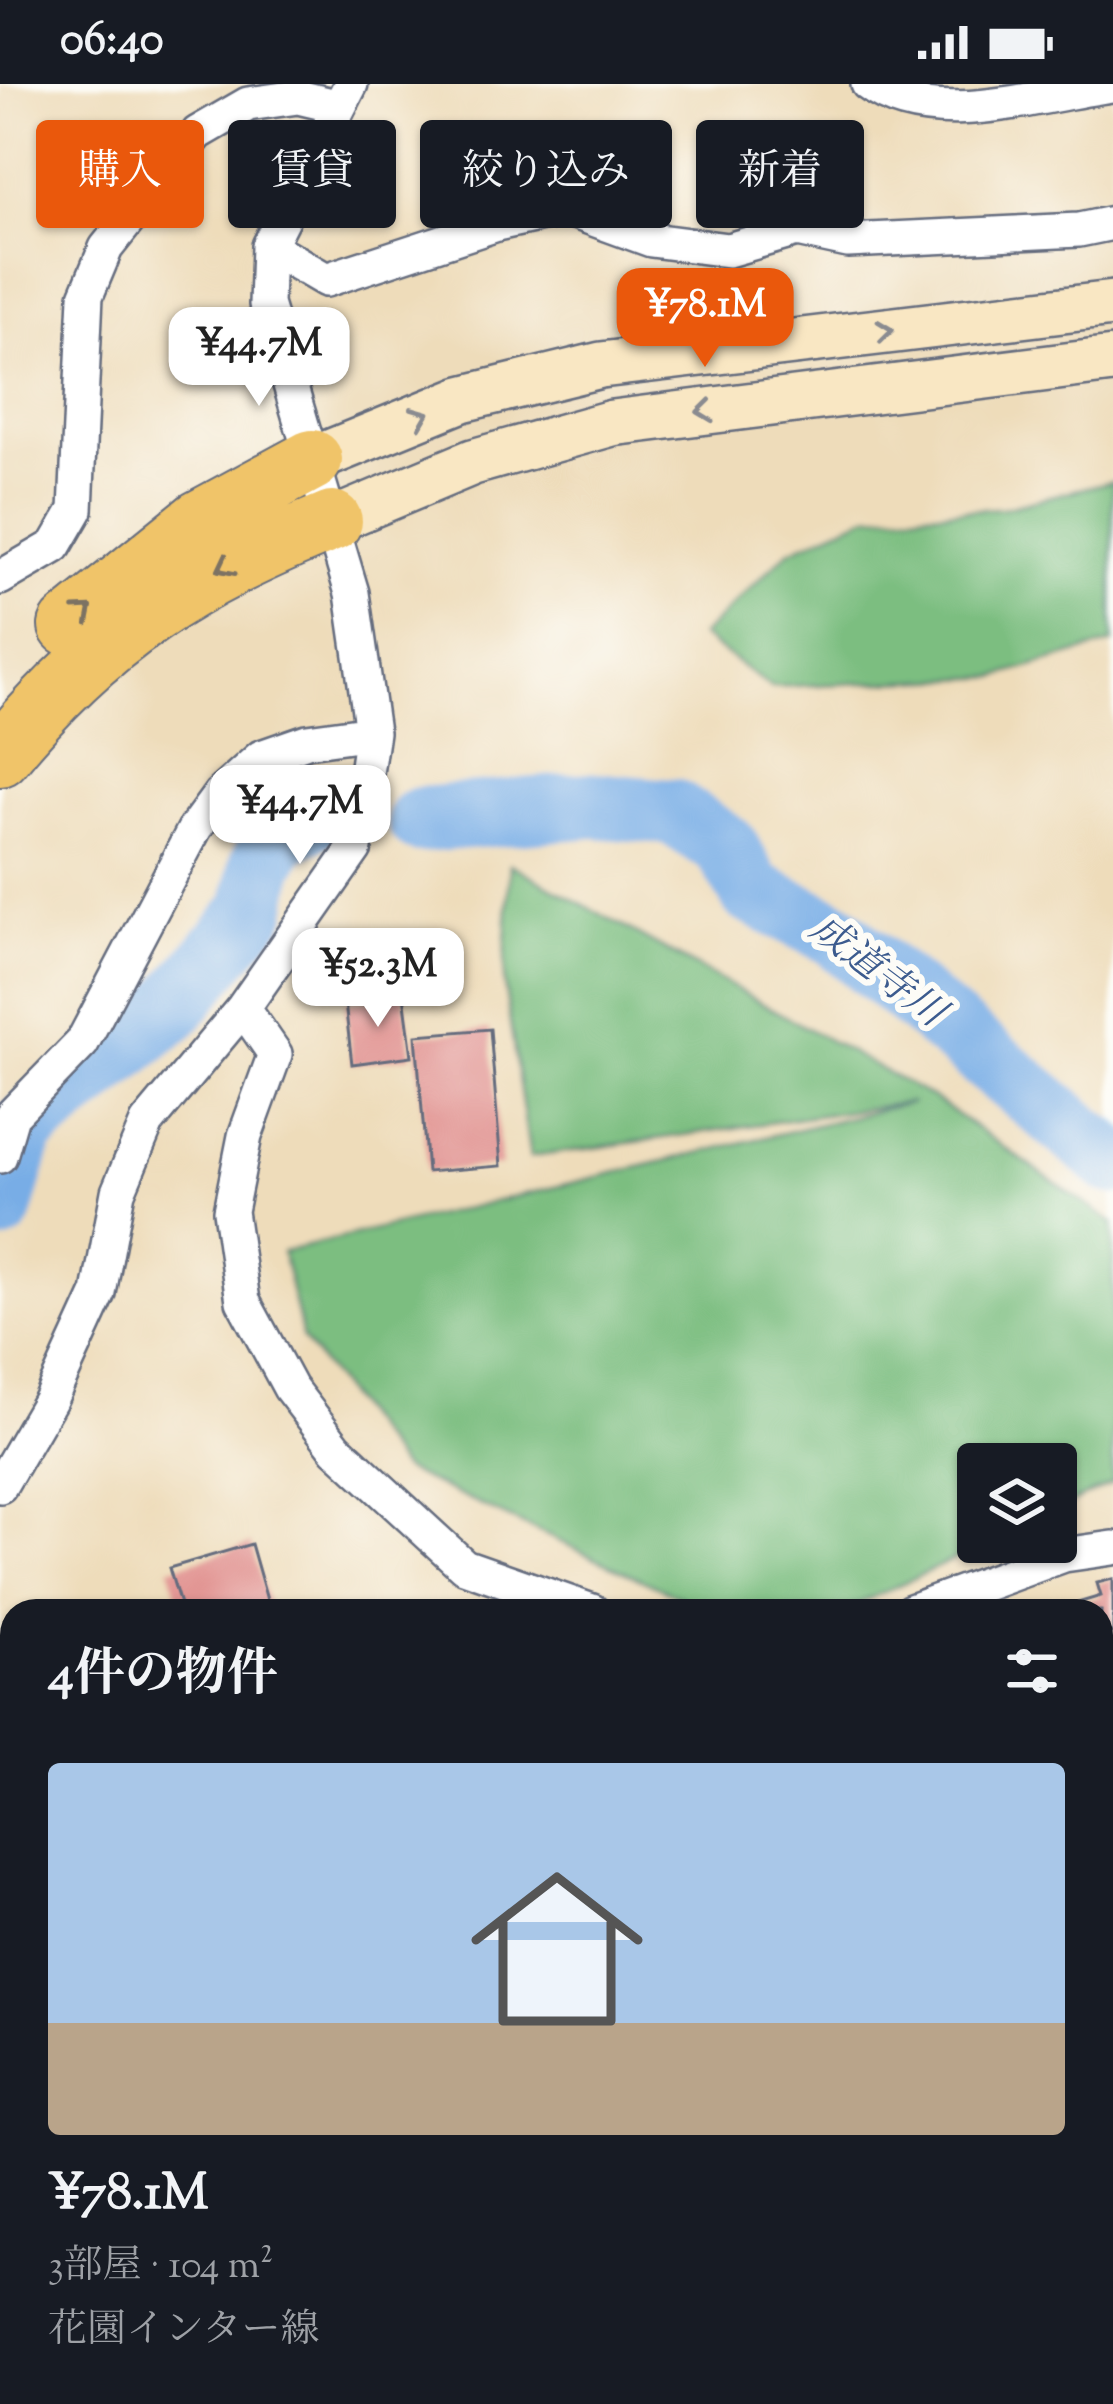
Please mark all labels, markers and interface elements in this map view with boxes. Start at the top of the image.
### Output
text: 06:40 [60,10,164,75]
chip: 購入 [36,120,204,228]
chip: 賃貸 [228,120,396,228]
chip: 絞り込み [420,120,672,228]
chip: 新着 [696,120,864,228]
pin: ¥78.1M [607,268,803,370]
text: ¥78.1M [644,279,766,335]
pin: ¥44.7M [161,307,357,409]
text: ¥44.7M [196,318,322,374]
one-way arrow [875,319,895,345]
one-way arrow [695,397,715,423]
one-way arrow [409,406,430,430]
one-way arrow [215,552,237,575]
one-way arrow [71,605,93,626]
pin: ¥44.7M [202,765,398,867]
text: ¥44.7M [237,776,363,832]
water label: 成道寺川 [797,904,958,1045]
pin: ¥52.3M [280,928,476,1030]
text: ¥52.3M [319,939,437,995]
map controls [957,1443,1077,1563]
button: layers [957,1443,1077,1563]
icon: filters [999,1638,1065,1704]
text: 4件の物件 [48,1640,278,1713]
icon: home [449,1841,665,2057]
text: ¥78.1M [48,2159,208,2232]
text: 3部屋 · 104 m² [48,2240,273,2296]
text: 花園インター線 [48,2304,319,2360]

